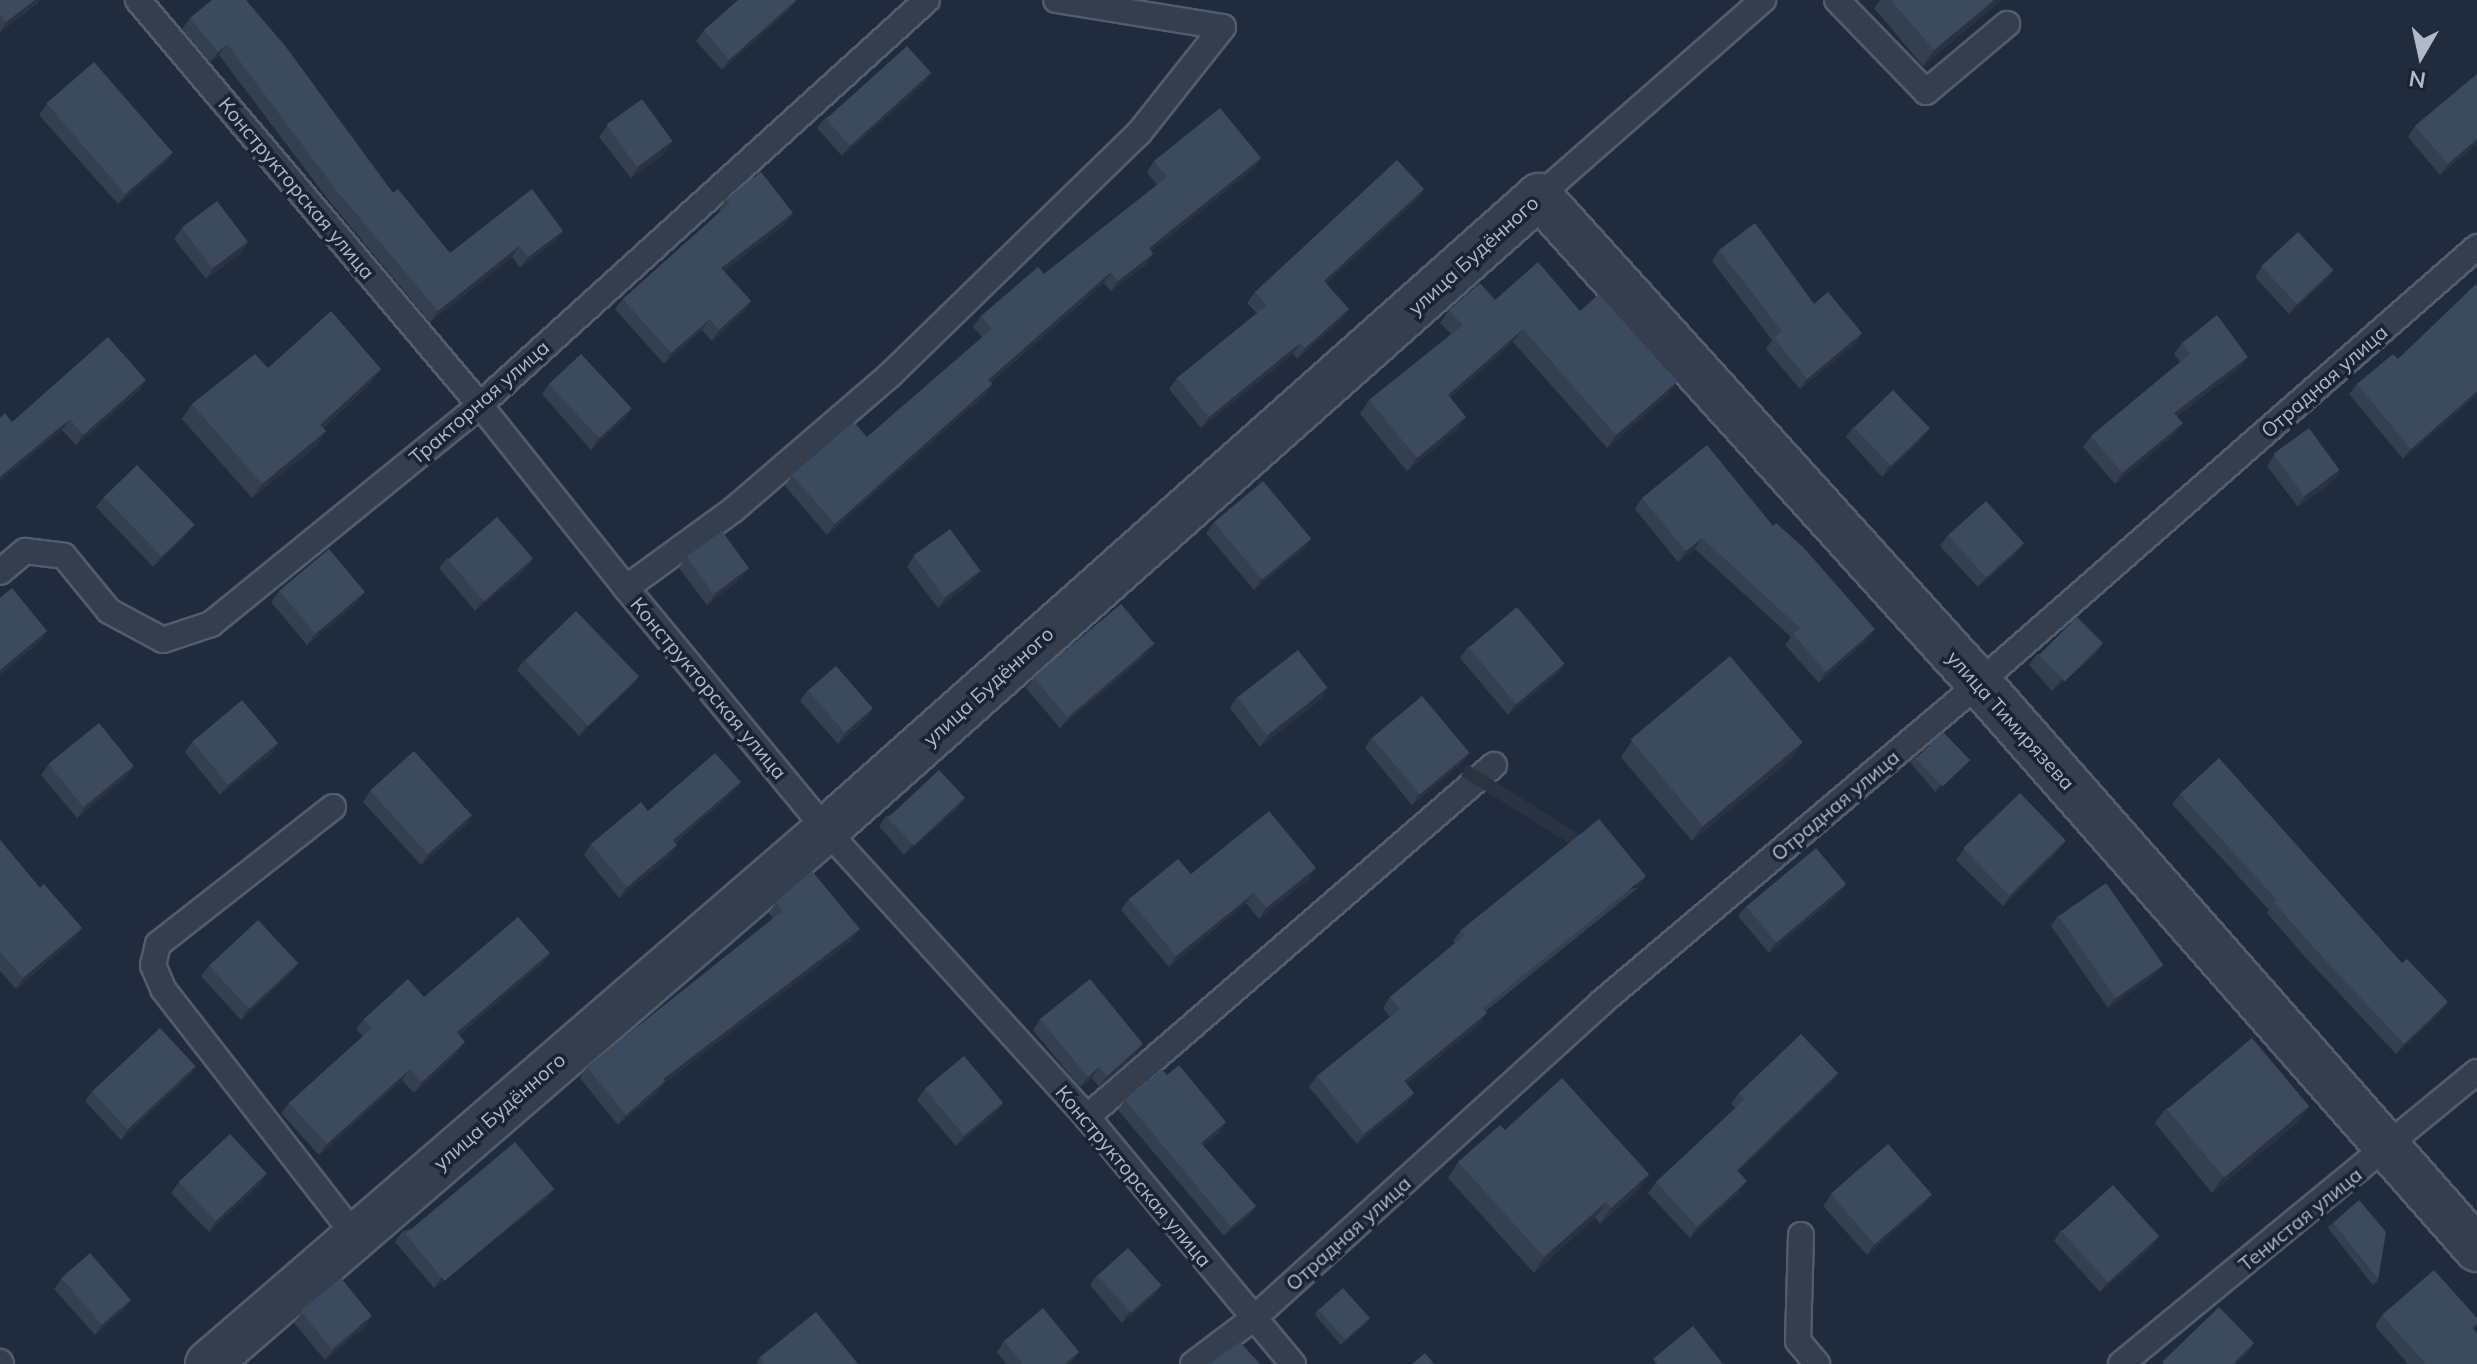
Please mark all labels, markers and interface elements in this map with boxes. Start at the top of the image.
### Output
north arrow [2381,16,2461,96]
text: N [2407,65,2428,95]
street label: Конструкторская улица [214,92,380,284]
street label: улица Будённого [1403,190,1543,320]
street label: Отрадная улица [2256,320,2392,442]
street label: Тракторная улица [404,335,554,469]
street label: Конструкторская улица [626,592,792,784]
street label: улица Будённого [918,621,1058,751]
street label: улица Тимирязева [1942,645,2080,795]
street label: Отрадная улица [1766,744,1904,866]
street label: улица Будённого [428,1047,570,1175]
street label: Конструкторская улица [1051,1080,1217,1272]
street label: Тенистая улица [2234,1162,2366,1276]
street label: Отрадная улица [1281,1171,1415,1295]

